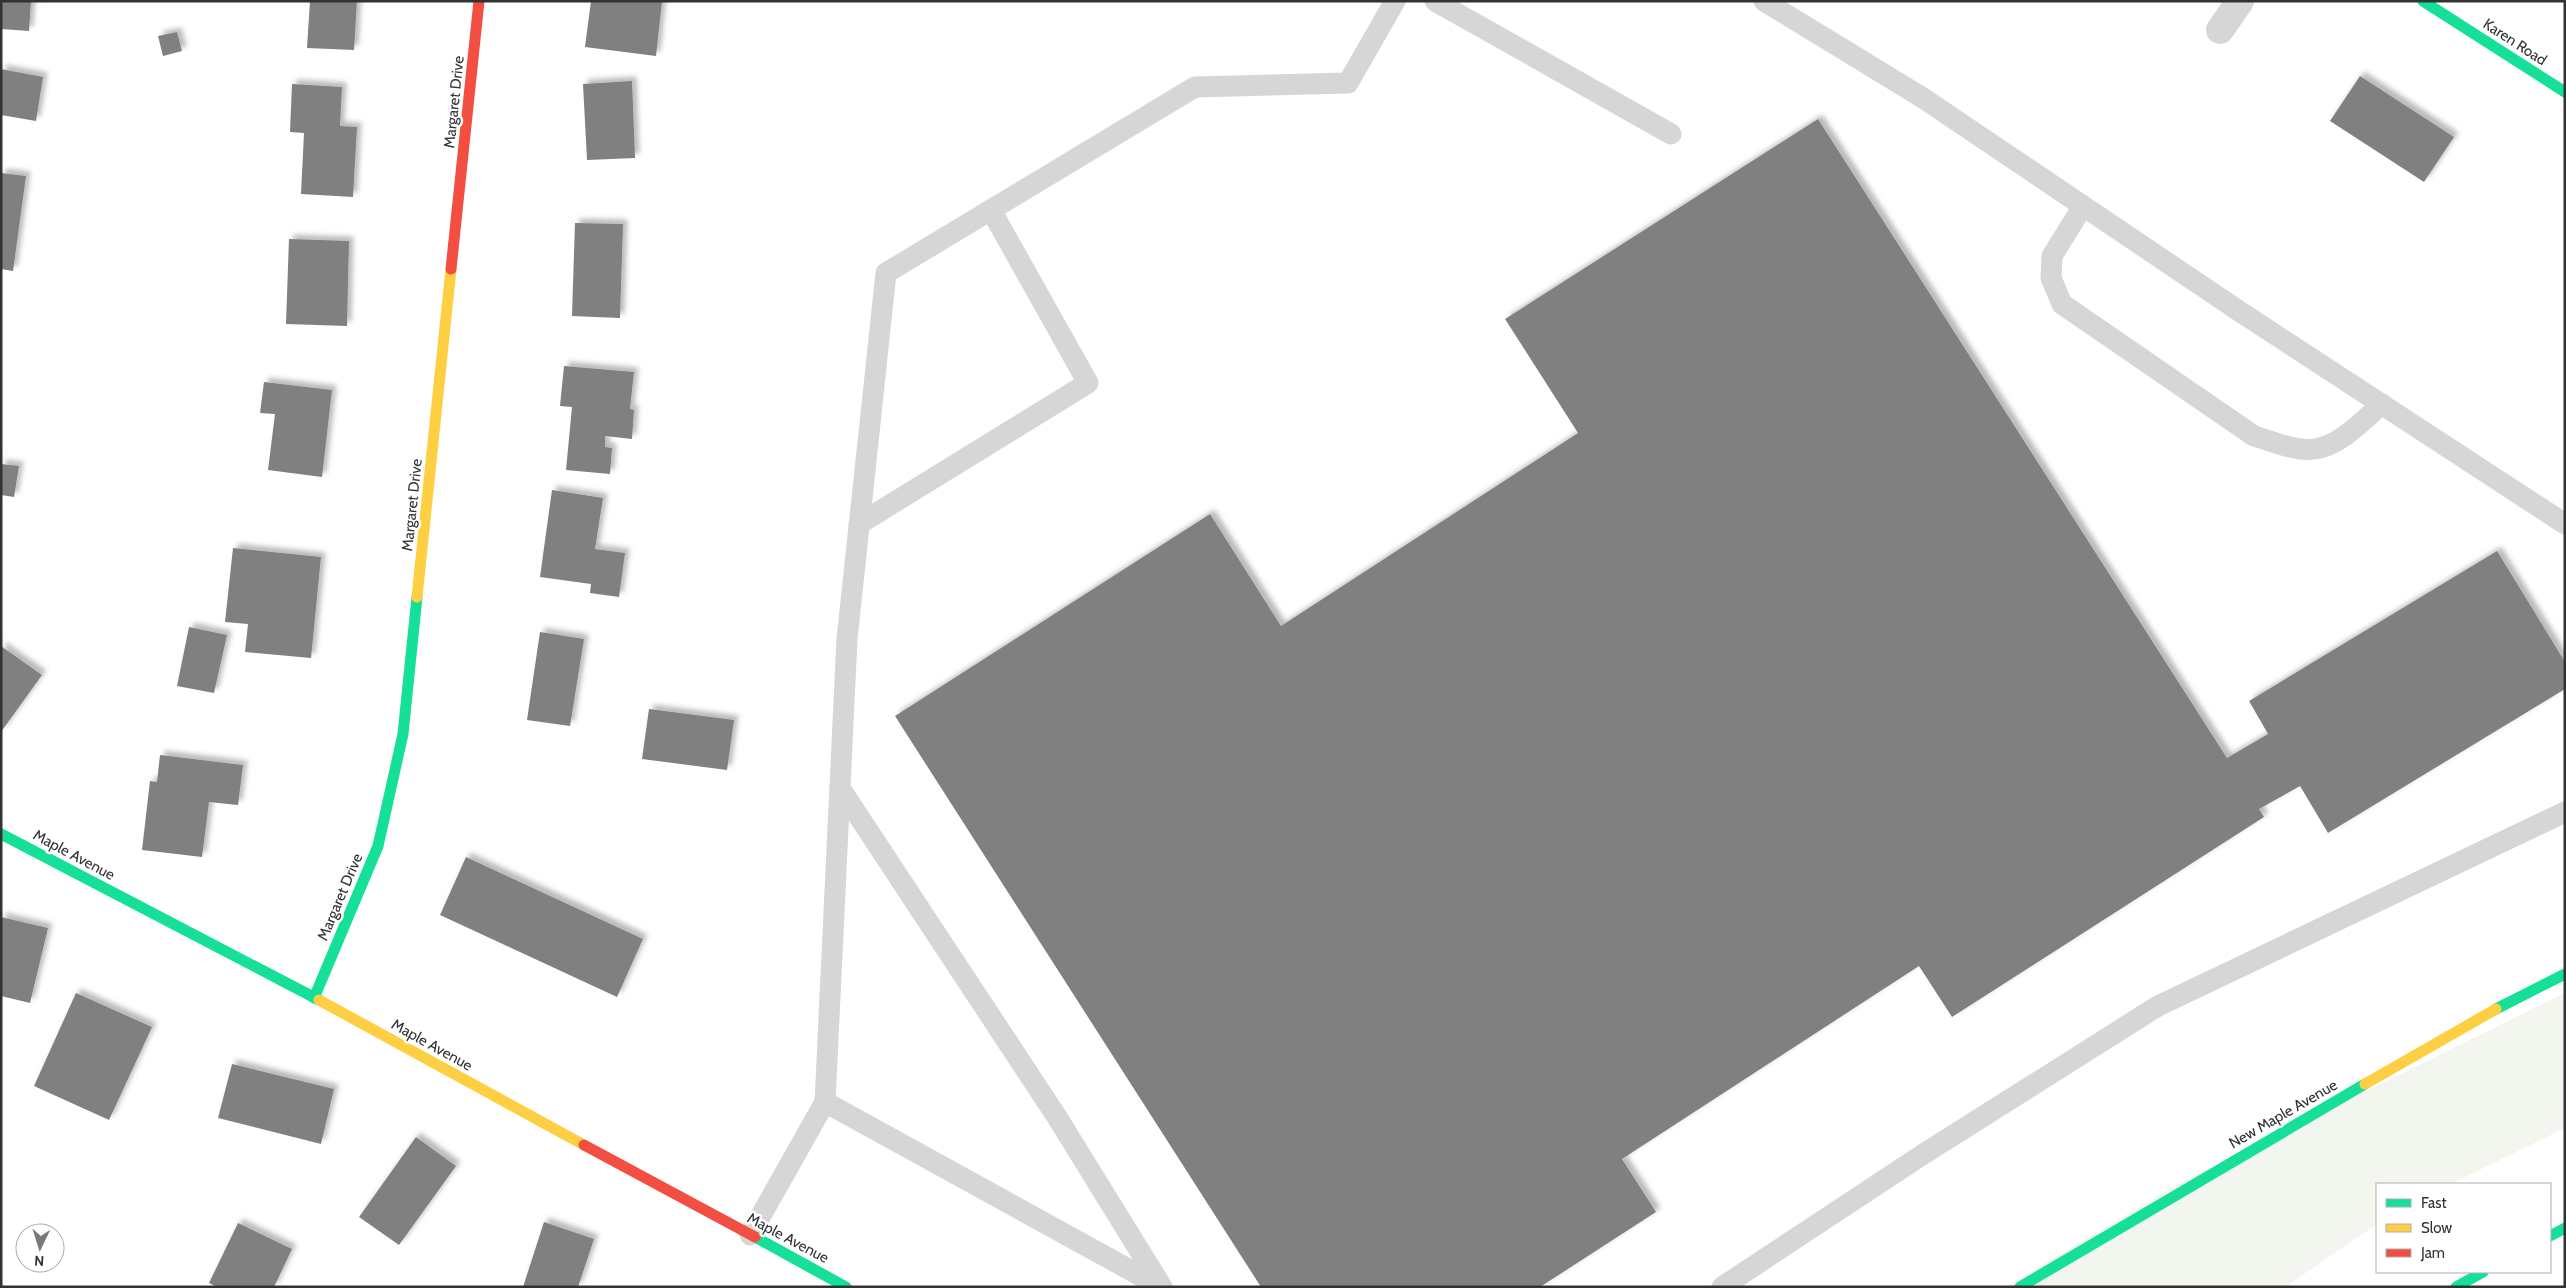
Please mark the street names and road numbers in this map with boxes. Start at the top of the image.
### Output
street label: Karen Road [2480,15,2550,69]
street label: Margaret Drive [440,55,468,149]
street label: Margaret Drive [398,458,426,552]
street label: Maple Avenue [30,826,118,884]
street label: Margaret Drive [314,850,367,943]
street label: Maple Avenue [388,1015,476,1075]
street label: New Maple Avenue [2226,1076,2341,1152]
street label: Maple Avenue [744,1209,832,1267]

